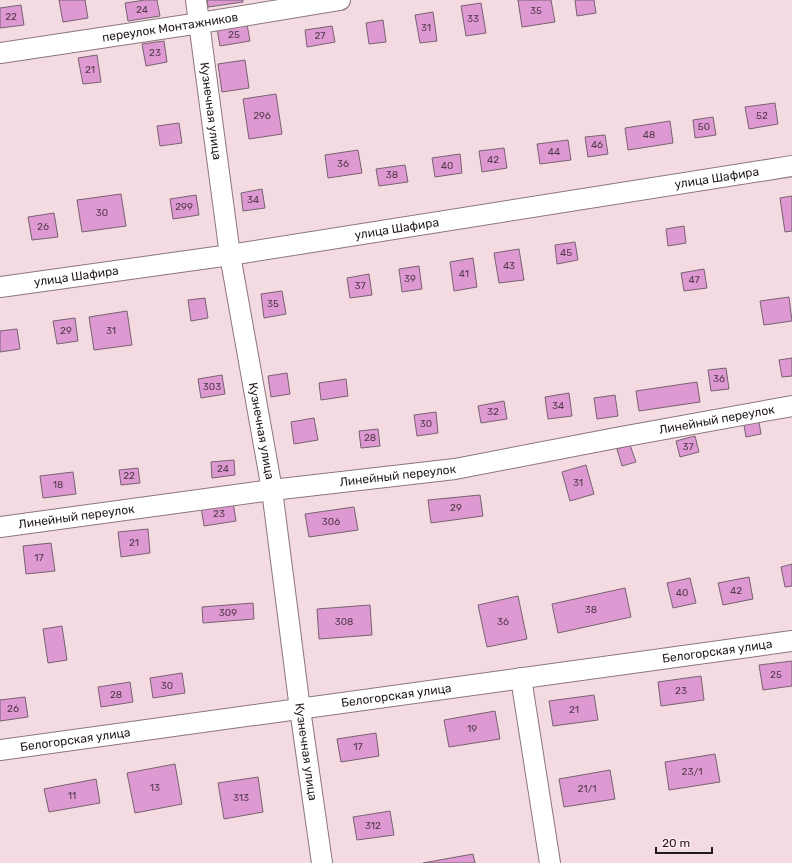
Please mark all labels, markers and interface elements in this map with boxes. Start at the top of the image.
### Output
house number: 24 [136,4,148,16]
house number: 35 [530,5,542,17]
street label: переулок Монтажников [101,10,239,45]
house number: 22 [5,11,17,23]
house number: 33 [467,13,479,25]
house number: 31 [421,22,431,34]
house number: 25 [228,29,240,41]
house number: 27 [315,30,326,42]
house number: 23 [149,47,161,59]
street label: Кузнечная улица [197,61,224,161]
house number: 21 [85,64,95,76]
house number: 296 [253,110,271,122]
house number: 52 [756,110,768,122]
house number: 50 [698,121,710,133]
house number: 48 [643,129,655,141]
house number: 46 [591,139,603,151]
house number: 44 [548,146,560,158]
house number: 42 [487,154,499,166]
house number: 36 [337,158,349,170]
house number: 40 [441,160,453,172]
street label: улица Шафира [673,164,760,192]
house number: 38 [386,169,398,181]
house number: 34 [247,194,259,206]
house number: 299 [175,201,193,213]
house number: 30 [96,207,108,219]
street label: улица Шафира [353,215,440,242]
house number: 26 [37,221,49,233]
house number: 45 [560,247,572,259]
house number: 43 [503,260,515,272]
street label: улица Шафира [33,264,119,289]
house number: 41 [459,268,469,280]
house number: 39 [404,273,416,285]
house number: 47 [688,274,700,286]
house number: 37 [354,280,366,292]
house number: 35 [267,298,279,310]
house number: 29 [60,325,72,337]
house number: 31 [106,325,116,337]
house number: 36 [713,373,725,385]
house number: 303 [203,381,221,393]
street label: Кузнечная улица [246,381,277,481]
house number: 34 [552,400,564,412]
street label: Линейный переулок [658,402,776,437]
house number: 32 [487,406,499,418]
house number: 30 [420,418,432,430]
house number: 28 [364,432,376,444]
house number: 37 [682,441,694,453]
street label: Линейный переулок [339,462,457,489]
house number: 24 [217,463,229,475]
house number: 22 [123,470,135,482]
house number: 31 [573,477,583,489]
house number: 18 [53,479,63,491]
street label: Линейный переулок [17,502,136,531]
house number: 29 [450,502,462,514]
house number: 23 [213,508,225,520]
house number: 306 [322,516,340,528]
house number: 21 [129,537,139,549]
house number: 17 [34,552,44,564]
house number: 42 [730,585,742,597]
house number: 40 [676,587,688,599]
house number: 38 [585,604,597,616]
house number: 309 [219,607,237,619]
house number: 308 [335,616,353,628]
house number: 36 [497,616,509,628]
street label: Белогорская улица [661,637,773,666]
house number: 25 [770,669,782,681]
house number: 30 [161,680,173,692]
street label: Белогорская улица [340,681,452,710]
house number: 23 [675,685,687,697]
house number: 28 [110,689,122,701]
street label: Кузнечная улица [292,702,320,802]
house number: 26 [7,703,19,715]
house number: 21 [569,704,579,716]
house number: 19 [467,723,477,735]
street label: Белогорская улица [19,725,131,754]
house number: 17 [353,741,363,753]
house number: 23/1 [682,766,702,778]
house number: 13 [150,782,160,794]
house number: 21/1 [577,783,597,795]
house number: 11 [68,790,76,802]
house number: 313 [233,792,249,804]
house number: 312 [365,820,381,832]
scale bar [656,829,712,855]
text: 20 m [662,836,690,850]

